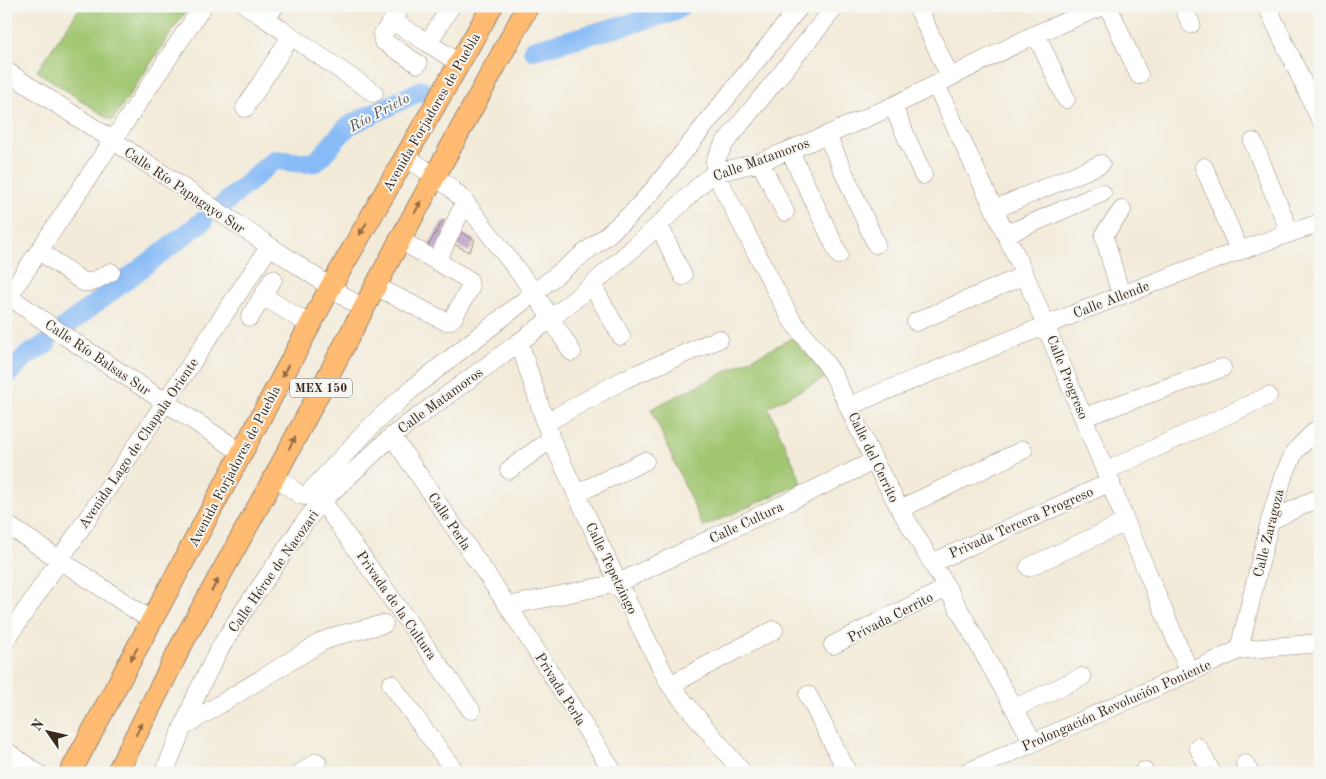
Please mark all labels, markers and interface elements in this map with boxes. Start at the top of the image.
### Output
street label: Avenida Forjadores de Puebla [381,31,483,194]
water label: Río Prieto [346,91,412,136]
street label: Calle Matamoros [711,136,811,184]
street label: Calle Río Papagayo Sur [121,145,248,237]
one-way arrow [414,200,423,213]
one-way arrow [359,222,368,236]
street label: Calle Allende [1071,279,1151,321]
street label: Calle Río Balsas Sur [42,317,153,398]
street label: Calle Progreso [1044,333,1090,421]
street label: Avenida Lago de Chapala Oriente [76,356,201,531]
one-way arrow [281,364,289,379]
street label: Calle Matamoros [395,365,486,436]
road number: MEX 150 [290,378,352,398]
street label: Avenida Forjadores de Puebla [186,383,283,549]
street label: Calle del Cerrito [845,410,901,505]
one-way arrow [288,436,297,449]
street label: Privada Tercera Progreso [947,485,1096,561]
street label: Calle Zaragoza [1251,488,1287,579]
street label: Calle Perla [425,490,473,553]
street label: Calle Cultura [707,500,786,546]
street label: Calle Héroe de Nacozari [226,508,321,635]
street label: Calle Tepetzingo [583,520,639,617]
street label: Privada de la Cultura [353,549,439,662]
one-way arrow [211,578,219,593]
street label: Privada Cerrito [845,590,936,645]
one-way arrow [130,646,138,661]
street label: Privada Perla [532,651,588,728]
street label: Prolongación Revolución Poniente [1020,658,1213,754]
north arrow [22,706,72,756]
text: N [29,717,47,734]
one-way arrow [135,722,143,736]

